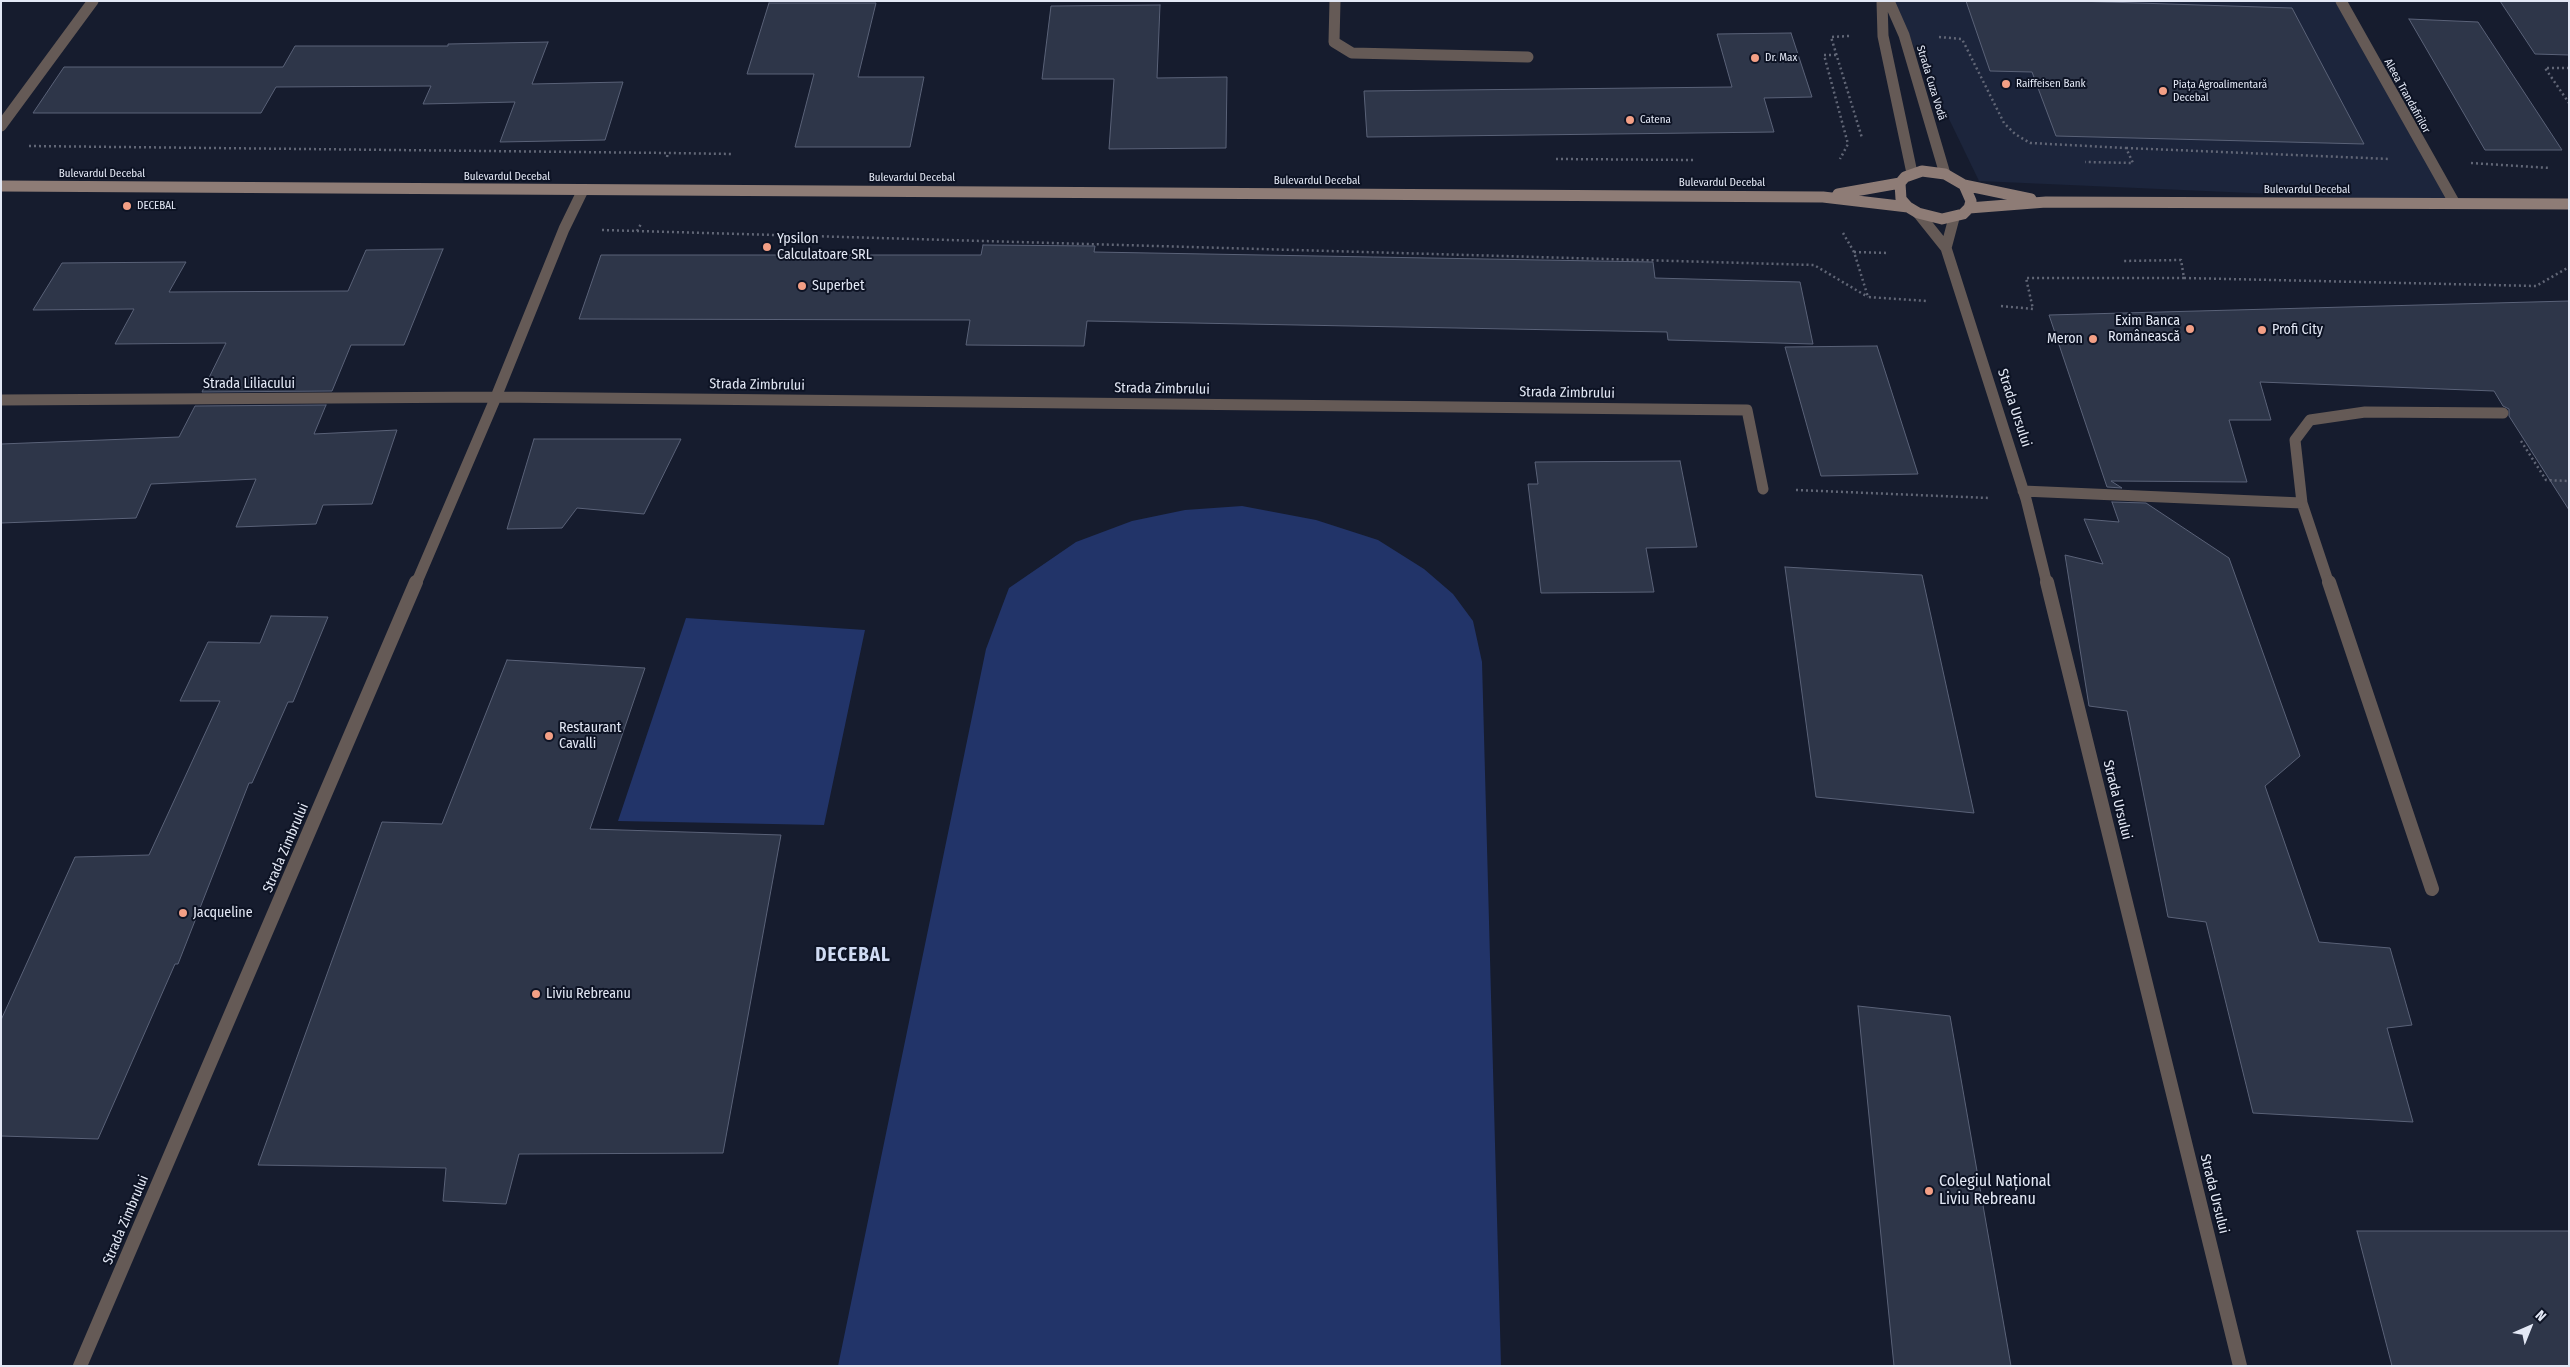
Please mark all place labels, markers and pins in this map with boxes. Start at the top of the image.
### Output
place label: Dr. Max [1765,51,1797,65]
marker: Dr. Max [1749,52,1761,64]
place label: Raiffeisen Bank [2016,77,2086,91]
marker: Raiffeisen Bank [2000,78,2012,90]
place label: Piața Agroalimentară Decebal [2173,78,2267,104]
marker: Piața Agroalimentară Decebal [2157,85,2169,97]
place label: Catena [1640,113,1671,127]
marker: Catena [1624,114,1636,126]
place label: DECEBAL [137,199,176,213]
marker: DECEBAL [121,200,133,212]
place label: Ypsilon Calculatoare SRL [777,231,872,264]
marker: Ypsilon Calculatoare SRL [761,241,773,253]
place label: Superbet [812,278,864,294]
marker: Superbet [796,280,808,292]
place label: Exim Banca Românească [2108,313,2180,346]
place label: Profi City [2272,322,2323,338]
marker: Exim Banca Românească [2184,323,2196,335]
marker: Profi City [2256,324,2268,336]
place label: Meron [2047,331,2083,347]
marker: Meron [2087,333,2099,345]
place label: Restaurant Cavalli [559,720,621,752]
marker: Restaurant Cavalli [543,730,555,742]
place label: Jacqueline [193,905,253,921]
marker: Jacqueline [177,907,189,919]
place label: Liviu Rebreanu [546,986,631,1002]
marker: Liviu Rebreanu [530,988,542,1000]
place label: Colegiul Național Liviu Rebreanu [1939,1172,2051,1210]
marker: Colegiul Național Liviu Rebreanu [1923,1185,1935,1197]

